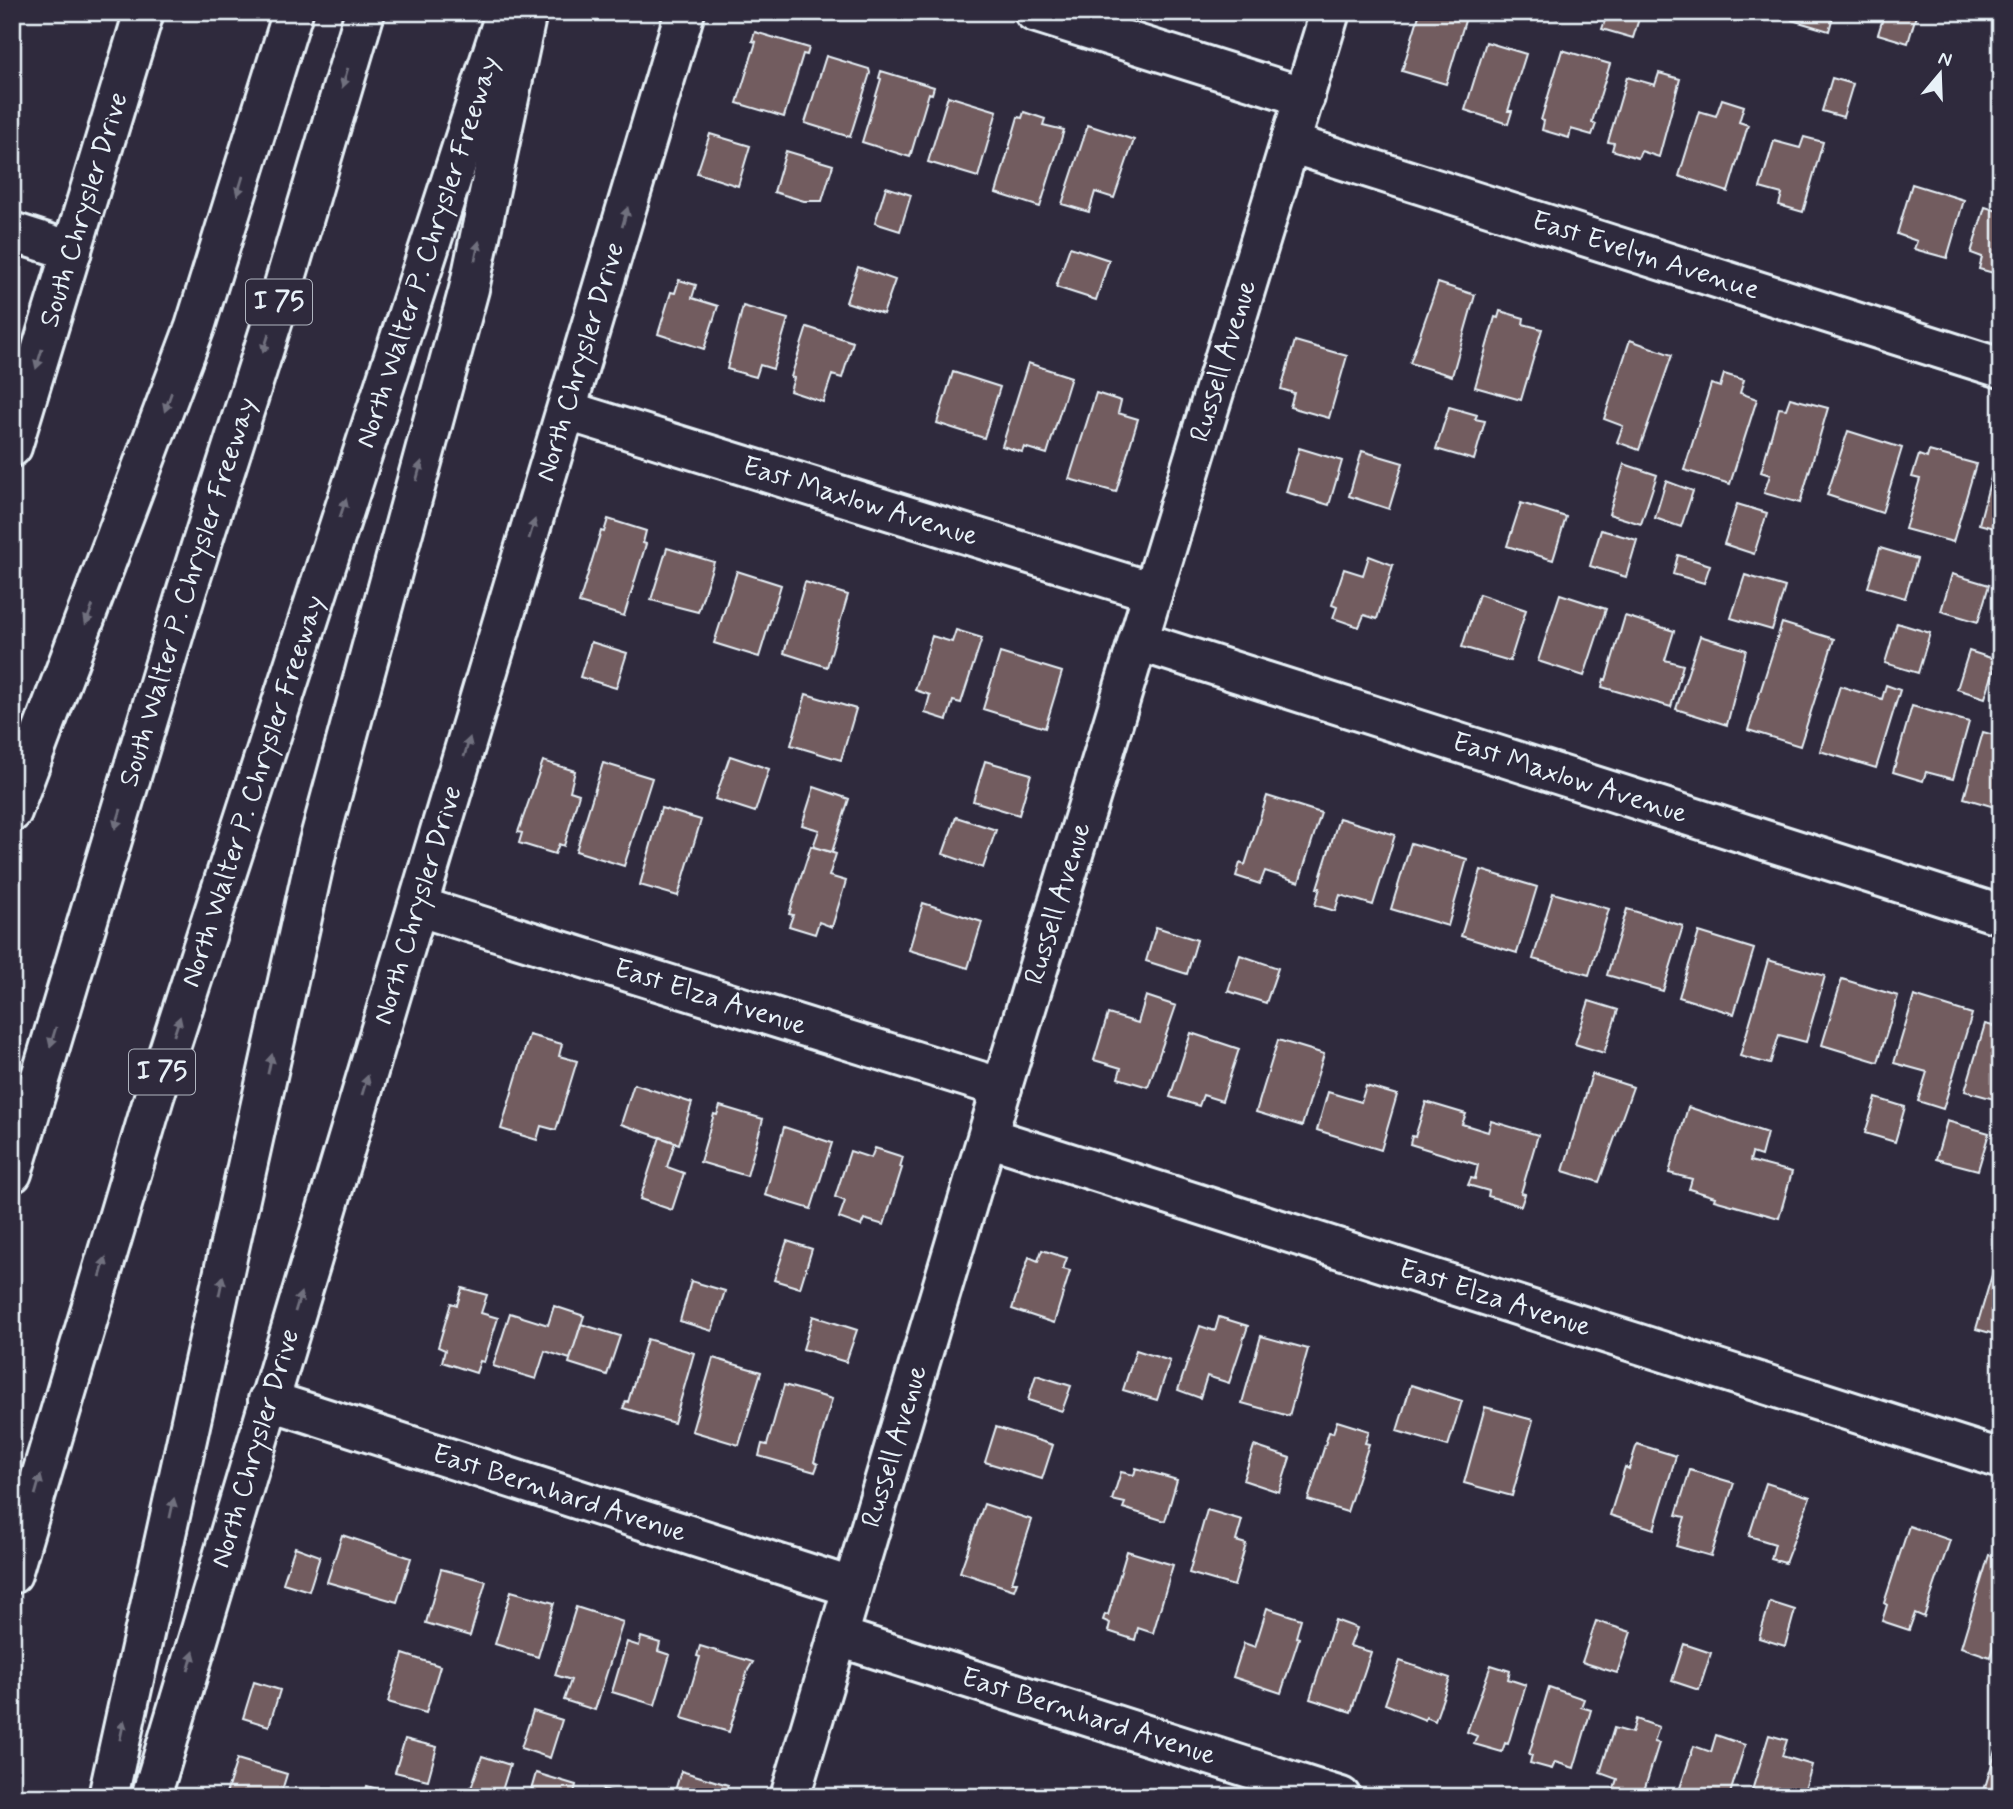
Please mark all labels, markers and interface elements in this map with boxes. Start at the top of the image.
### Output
north arrow [1904,38,1974,108]
text: N [1935,45,1955,73]
street label: North Walter P. Chrysler Freeway [347,51,509,453]
one-way arrow [340,67,350,88]
street label: South Chrysler Drive [31,88,137,332]
one-way arrow [234,176,244,197]
street label: East Evelyn Avenue [1527,202,1764,309]
one-way arrow [620,207,630,228]
street label: North Chrysler Drive [527,238,634,486]
one-way arrow [471,240,482,262]
street label: Russell Avenue [1181,275,1266,447]
road number: I 75 [246,280,312,324]
one-way arrow [260,332,271,353]
one-way arrow [33,349,43,370]
one-way arrow [162,391,173,412]
street label: South Walter P. Chrysler Freeway [110,393,266,791]
street label: East Maxlow Avenue [738,448,983,555]
one-way arrow [414,460,424,481]
one-way arrow [338,497,349,518]
one-way arrow [528,519,538,540]
street label: North Walter P. Chrysler Freeway [172,591,334,992]
one-way arrow [83,604,94,625]
street label: East Maxlow Avenue [1448,723,1692,833]
one-way arrow [463,737,473,758]
street label: North Chrysler Drive [365,781,471,1029]
one-way arrow [113,809,123,830]
street label: Russell Avenue [1016,818,1100,989]
street label: East Elza Avenue [609,950,811,1045]
one-way arrow [172,1015,183,1036]
one-way arrow [47,1027,57,1048]
road number: I 75 [129,1050,195,1094]
one-way arrow [265,1053,276,1075]
one-way arrow [361,1074,371,1095]
street label: East Elza Avenue [1394,1250,1596,1346]
one-way arrow [98,1256,108,1277]
one-way arrow [216,1275,227,1297]
one-way arrow [294,1291,304,1312]
street label: North Chrysler Drive [202,1324,309,1572]
street label: Russell Avenue [853,1361,936,1532]
street label: East Bernhard Avenue [427,1435,691,1552]
one-way arrow [34,1474,44,1495]
one-way arrow [166,1497,177,1519]
one-way arrow [187,1650,197,1671]
street label: East Bernhard Avenue [957,1659,1221,1774]
one-way arrow [117,1719,128,1741]

